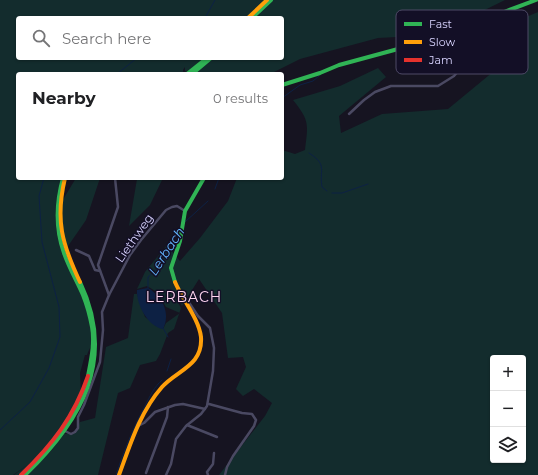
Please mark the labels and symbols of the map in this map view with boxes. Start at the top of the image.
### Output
legend [396,10,528,74]
text: Fast [429,17,453,31]
text: Slow [429,35,455,49]
text: Jam [428,53,453,67]
street label: Liethweg [112,211,156,265]
water label: Lerbach [145,224,187,278]
district label: LERBACH [146,288,222,306]

